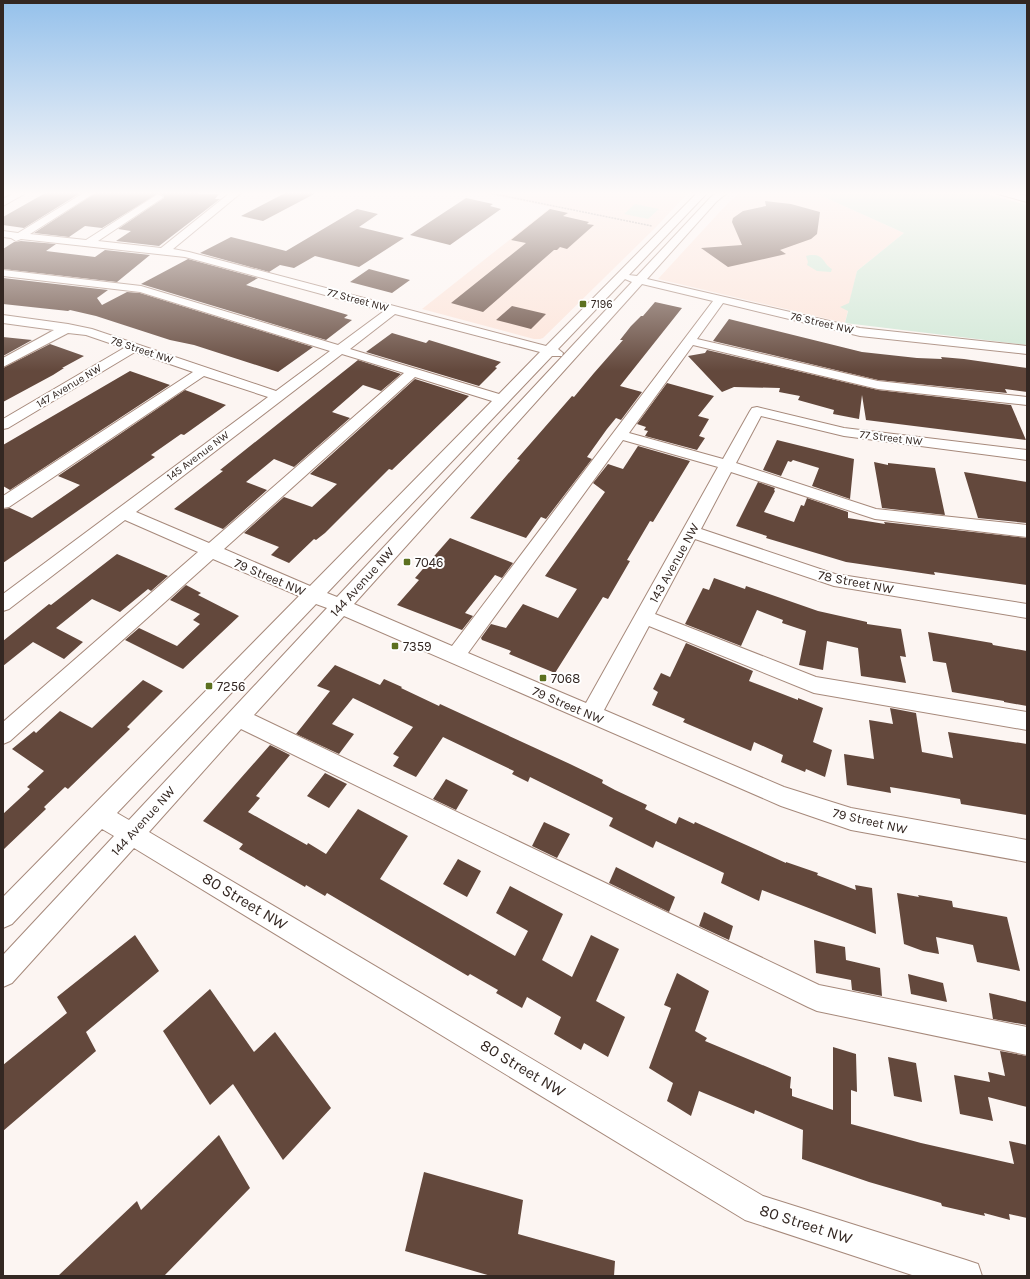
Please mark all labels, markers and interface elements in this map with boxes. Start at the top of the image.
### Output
street label: 77 Street NW [326,286,390,314]
place label: 7196 [591,298,612,311]
marker: 7196 [578,299,588,309]
street label: 76 Street NW [789,309,855,337]
street label: 78 Street NW [109,334,175,366]
street label: 147 Avenue NW [34,361,104,411]
street label: 145 Avenue NW [164,428,232,484]
street label: 77 Street NW [859,428,923,448]
street label: 143 Avenue NW [646,520,702,605]
street label: 144 Avenue NW [327,544,397,620]
street label: 79 Street NW [232,555,308,599]
place label: 7046 [415,555,444,570]
marker: 7046 [402,557,412,567]
street label: 78 Street NW [817,567,895,597]
place label: 7359 [403,639,432,654]
marker: 7359 [390,641,400,651]
place label: 7068 [551,671,580,686]
marker: 7068 [538,673,548,683]
place label: 7256 [217,679,245,694]
marker: 7256 [204,681,214,691]
street label: 79 Street NW [530,683,606,727]
street label: 144 Avenue NW [108,783,178,859]
street label: 79 Street NW [831,805,909,837]
street label: 80 Street NW [199,868,292,934]
street label: 80 Street NW [477,1035,570,1101]
street label: 80 Street NW [757,1200,855,1248]

